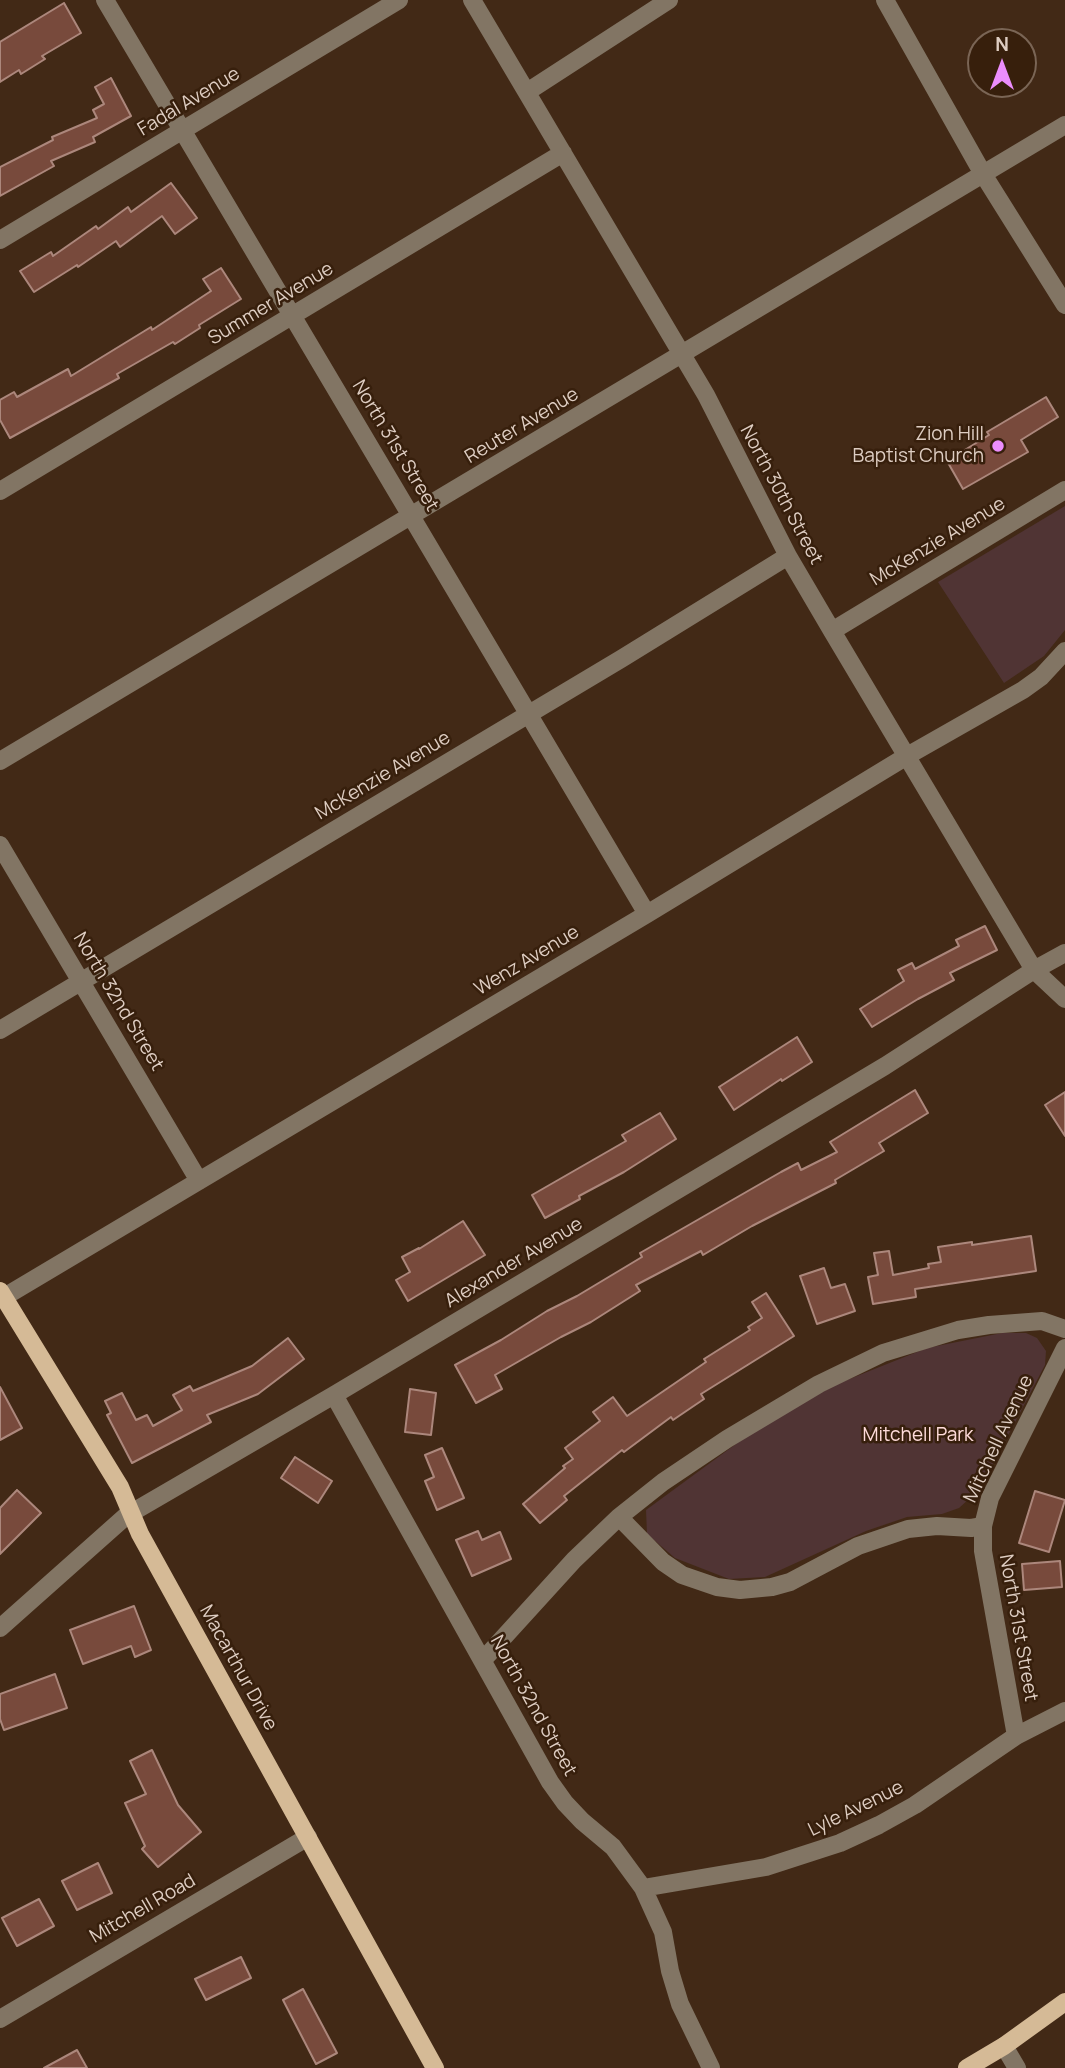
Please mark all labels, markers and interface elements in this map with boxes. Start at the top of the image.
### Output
north arrow [967,28,1037,98]
text: N [995,31,1009,57]
street label: Fadal Avenue [134,63,244,141]
street label: Summer Avenue [204,258,338,350]
street label: North 31st Street [347,376,443,516]
street label: Reuter Avenue [461,383,583,469]
street label: North 30th Street [735,421,827,569]
place label: Zion Hill Baptist Church [852,424,984,468]
marker: Zion Hill Baptist Church [990,438,1006,454]
street label: McKenzie Avenue [866,493,1010,591]
street label: McKenzie Avenue [311,727,455,825]
street label: Wenz Avenue [471,921,583,1001]
street label: North 32nd Street [68,929,168,1075]
street label: Alexander Avenue [441,1213,587,1313]
street label: Mitchell Avenue [959,1372,1039,1506]
park label: Mitchell Park [862,1425,974,1447]
street label: North 31st Street [994,1553,1042,1703]
street label: Macarthur Drive [194,1601,282,1735]
street label: North 32nd Street [485,1632,581,1780]
street label: Lyle Avenue [805,1776,907,1842]
street label: Mitchell Road [86,1870,200,1948]

